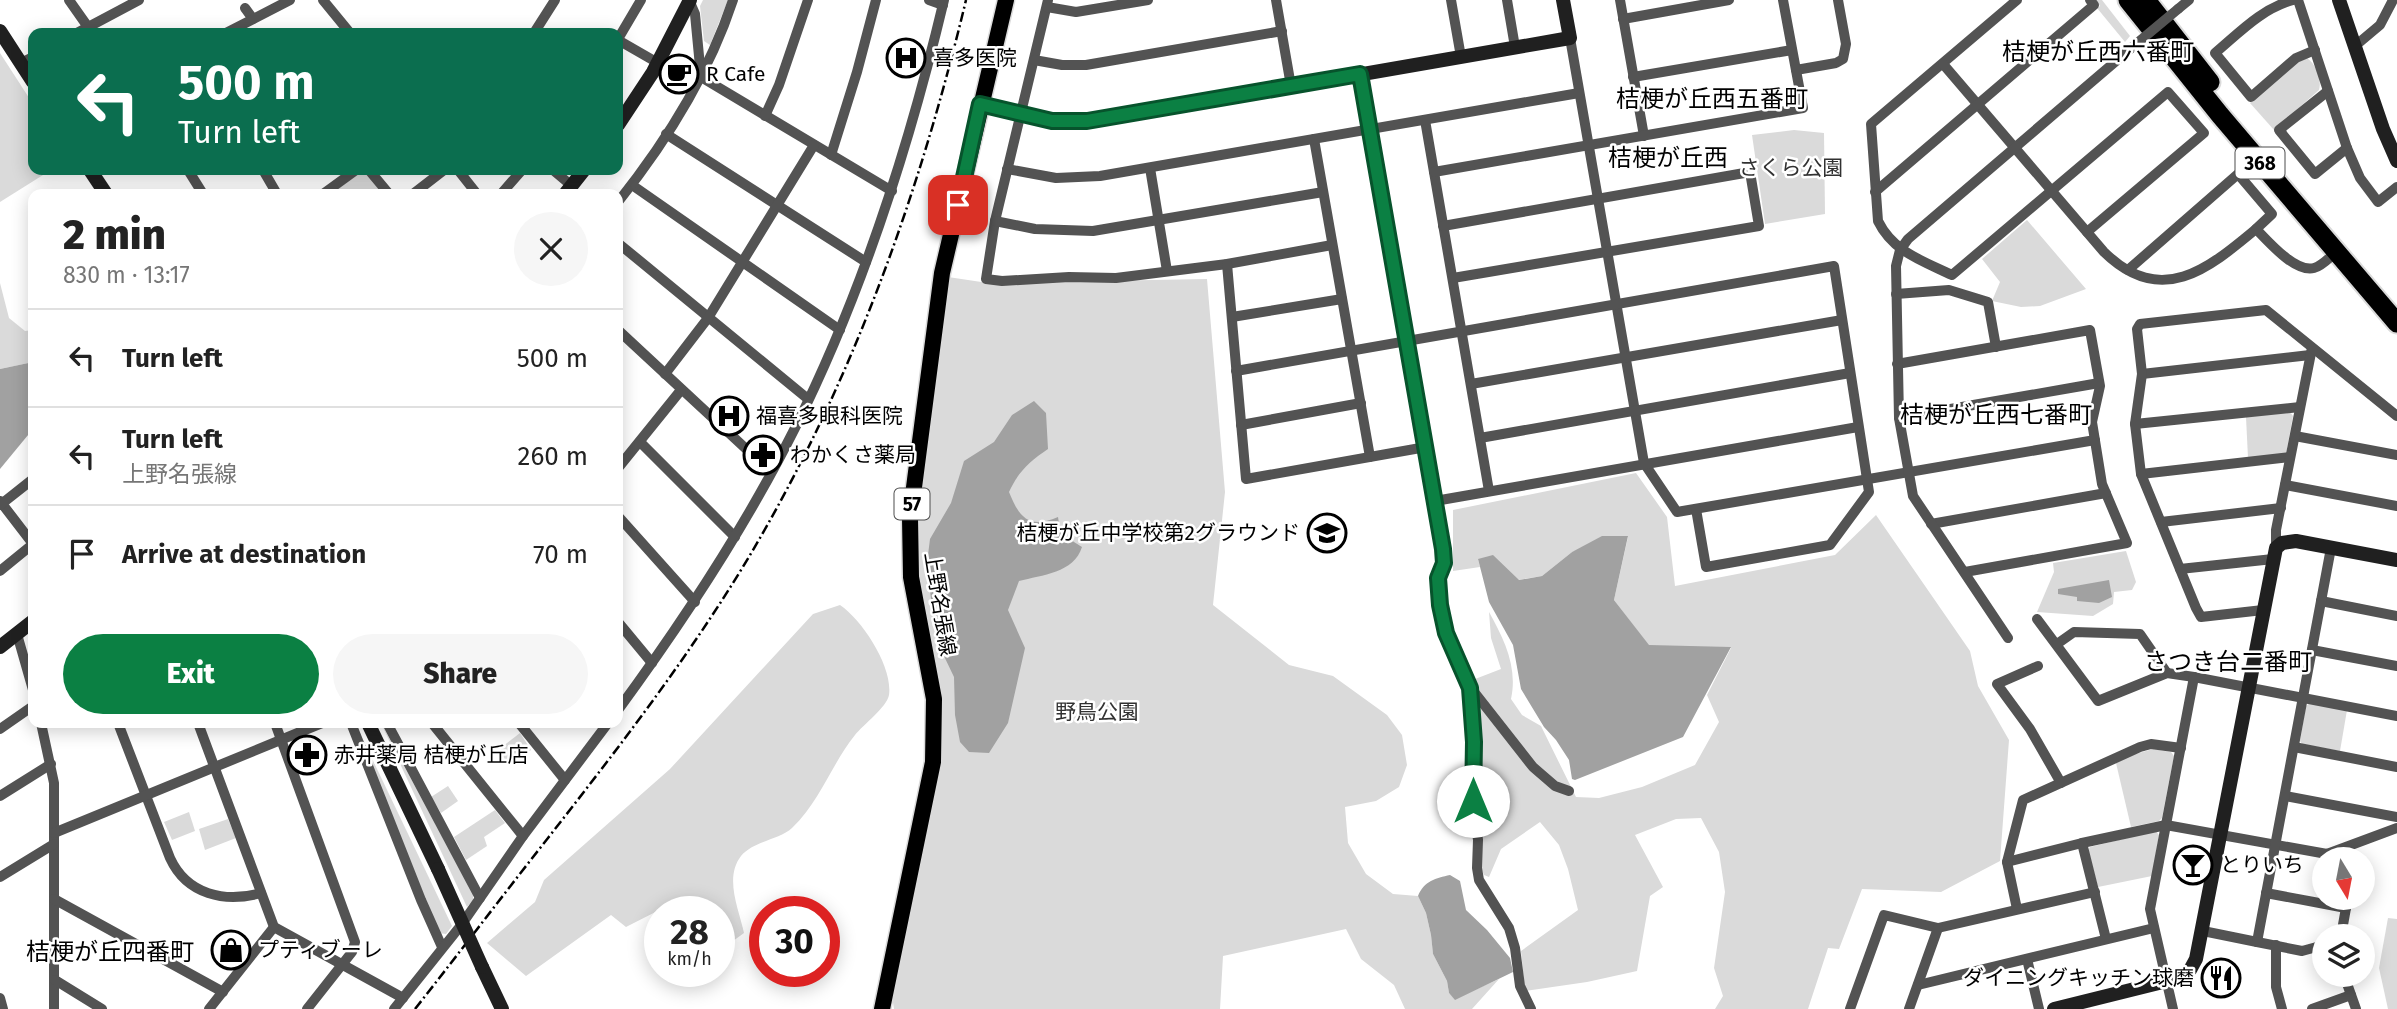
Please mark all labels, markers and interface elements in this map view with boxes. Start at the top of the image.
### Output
hospital icon: 喜多医院 [885,37,927,79]
district label: 桔梗が丘西六番町 [2002,38,2194,66]
place label: 喜多医院 [933,45,1017,71]
text: 500 m [178,53,315,112]
cafe icon: R Cafe [658,53,700,95]
icon: left [63,56,154,147]
place label: R Cafe [706,61,766,87]
district label: 桔梗が丘西五番町 [1616,85,1808,113]
text: Turn left [178,113,300,151]
district label: 桔梗が丘西 [1608,144,1728,172]
road number: 368 [2236,148,2284,178]
park label: さくら公園 [1739,155,1844,181]
pin [928,175,988,235]
icon: arrive [939,186,977,224]
text: 2 min [63,210,166,260]
button: close [514,212,588,286]
text: 830 m · 13:17 [63,261,190,289]
icon: left [63,339,101,377]
text: Turn left [122,343,223,374]
text: 500 m [517,343,588,374]
hospital icon: 福喜多眼科医院 [708,395,750,437]
district label: 桔梗が丘西七番町 [1900,401,2092,429]
place label: 福喜多眼科医院 [756,403,903,429]
text: Turn left [122,424,223,455]
pharmacy icon: わかくさ薬局 [742,434,784,476]
icon: left [63,437,101,475]
text: 260 m [518,441,588,472]
place label: わかくさ薬局 [790,442,916,468]
text: 上野名張線 [122,460,237,488]
road number: 57 [894,489,930,520]
school or university icon: 桔梗が丘中学校第2グラウンド [1306,512,1348,554]
place label: 桔梗が丘中学校第2グラウンド [1017,520,1300,546]
icon: arrive [63,535,101,573]
text: Arrive at destination [122,539,366,570]
text: 70 m [533,539,588,570]
street label: 上野名張線 [919,550,961,658]
button: Exit [63,634,319,714]
button: Share [333,634,588,714]
district label: さつき台二番町 [2144,648,2312,676]
park label: 野鳥公園 [1055,699,1139,725]
pharmacy icon: 赤井薬局 桔梗が丘店 [286,734,328,776]
place label: 赤井薬局 桔梗が丘店 [334,742,529,768]
position arrow [1436,764,1510,838]
bar icon: とりいち [2172,844,2214,886]
north arrow [2312,847,2375,910]
map controls [2312,847,2375,987]
place label: とりいち [2220,852,2304,878]
speed limit sign: 30 [749,896,840,987]
text: 28 [670,911,709,953]
button: layers [2312,924,2375,987]
shop icon: プティブーレ [210,929,252,971]
place label: プティブーレ [258,937,383,963]
district label: 桔梗が丘四番町 [26,938,194,966]
text: km/h [667,948,712,970]
restaurant icon: ダイニングキッチン球磨 [2200,957,2242,999]
place label: ダイニングキッチン球磨 [1963,965,2194,991]

